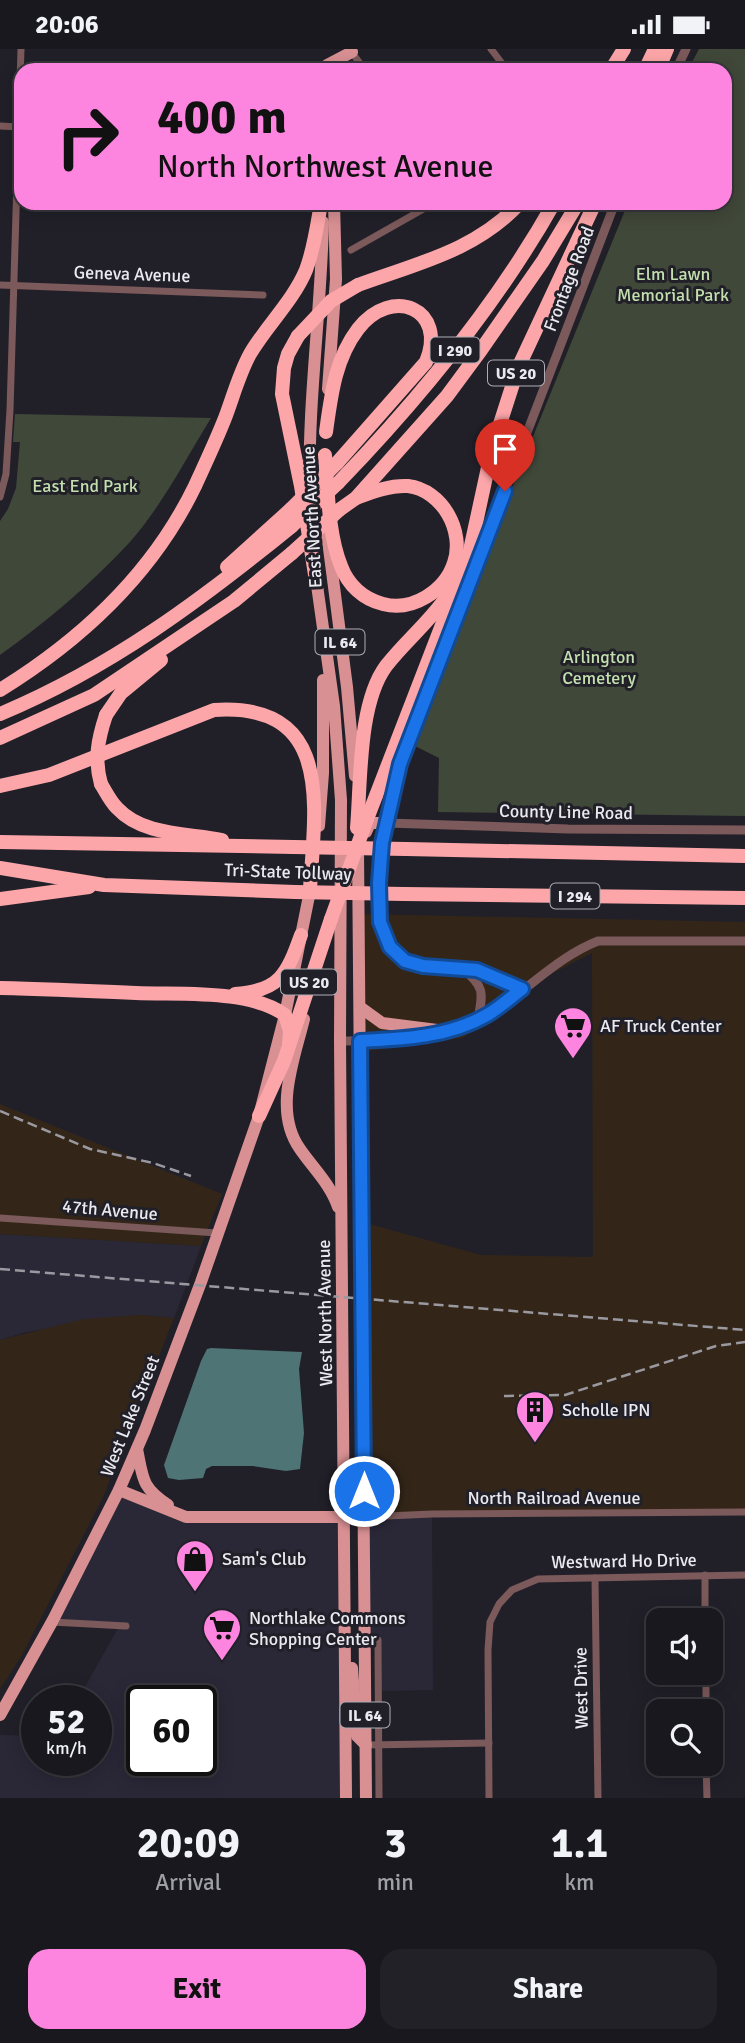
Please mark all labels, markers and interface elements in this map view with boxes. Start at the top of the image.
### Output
text: 20:06 [35,9,99,41]
text: 400 m [157,87,287,147]
icon: right [42,91,133,182]
text: North Northwest Avenue [157,147,494,186]
street label: Frontage Road [539,223,599,335]
street label: Geneva Avenue [73,261,191,287]
park label: Elm Lawn Memorial Park [617,263,729,306]
road number: I 290 [430,337,480,363]
road number: US 20 [488,361,544,385]
pin [475,419,535,491]
icon: arrive [486,430,524,468]
street label: East North Avenue [297,445,327,589]
park label: East End Park [32,475,138,497]
road number: IL 64 [316,629,364,655]
park label: Arlington Cemetery [562,646,636,689]
street label: County Line Road [499,800,633,824]
street label: Tri-State Tollway [224,859,353,885]
road number: I 294 [550,883,600,909]
road number: US 20 [281,969,337,994]
supermarket icon: AF Truck Center [552,1005,594,1060]
place label: AF Truck Center [600,1015,722,1037]
street label: 47th Avenue [61,1195,159,1225]
street label: West North Avenue [313,1239,337,1387]
street label: West Lake Street [96,1352,164,1480]
building icon: Scholle IPN [514,1389,556,1444]
place label: Scholle IPN [562,1399,651,1421]
position arrow [327,1454,401,1528]
street label: North Railroad Avenue [467,1487,641,1509]
shop icon: Sam's Club [174,1538,216,1593]
place label: Sam's Club [222,1548,306,1570]
street label: Westward Ho Drive [551,1549,697,1573]
supermarket icon: Northlake Commons Shopping Center [201,1607,243,1662]
place label: Northlake Commons Shopping Center [249,1607,406,1650]
map controls [646,1608,723,1776]
button: sound [646,1608,723,1685]
street label: West Drive [569,1647,593,1729]
speed limit sign: 60 [126,1685,217,1776]
button: search [646,1699,723,1776]
text: 52 [48,1700,85,1743]
road number: IL 64 [340,1703,390,1727]
text: km/h [46,1737,87,1759]
text: 20:09 [137,1818,240,1869]
text: 3 [384,1818,407,1869]
text: 1.1 [551,1818,608,1869]
text: Arrival [155,1868,222,1897]
text: min [377,1868,414,1897]
text: km [565,1868,594,1897]
button: Exit [28,1949,366,2029]
button: Share [380,1949,717,2029]

